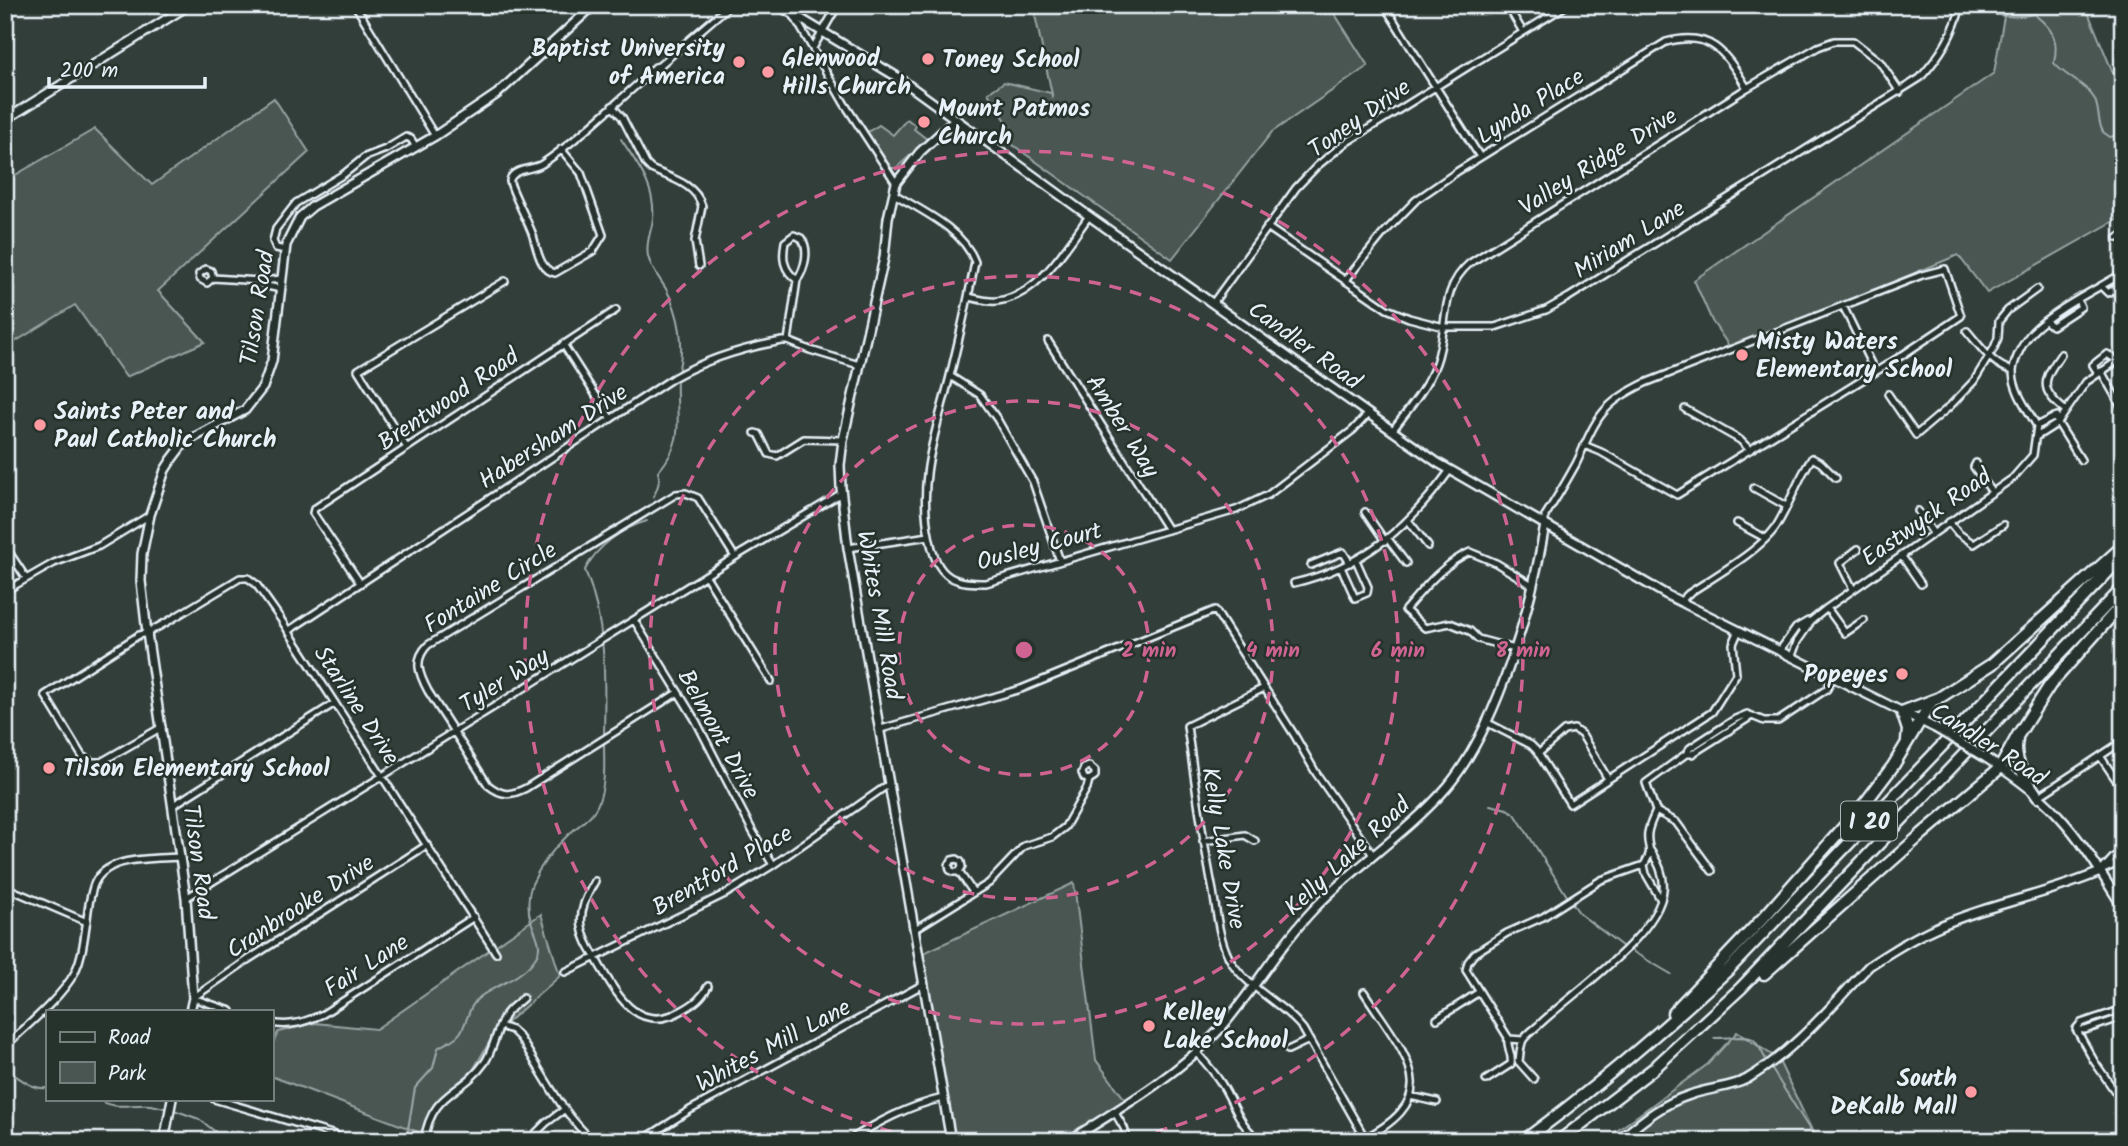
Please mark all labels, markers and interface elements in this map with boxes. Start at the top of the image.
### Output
place label: Baptist University of America [531,30,726,97]
place label: Glenwood Hills Church [782,40,911,107]
place label: Toney School [942,41,1080,80]
scale bar [49,46,205,90]
marker: Toney School [920,51,936,67]
marker: Baptist University of America [731,54,747,70]
text: 200 m [60,55,118,88]
street label: Lynda Place [1469,58,1593,156]
marker: Glenwood Hills Church [760,64,776,80]
street label: Toney Drive [1300,69,1420,169]
place label: Mount Patmos Church [938,90,1090,157]
street label: Valley Ridge Drive [1512,98,1686,227]
marker: Mount Patmos Church [916,114,932,130]
street label: Miriam Lane [1566,190,1694,290]
street label: Tilson Road [230,247,287,369]
street label: Candler Road [1239,291,1370,402]
place label: Misty Waters Elementary School [1756,323,1953,390]
street label: Brentwood Road [370,338,528,462]
marker: Misty Waters Elementary School [1734,347,1750,363]
street label: Amber Way [1074,367,1169,487]
street label: Habersham Drive [471,374,637,500]
place label: Saints Peter and Paul Catholic Church [54,393,277,460]
marker: Saints Peter and Paul Catholic Church [32,417,48,433]
street label: Eastwyck Road [1853,458,2001,578]
street label: Ousley Court [972,512,1107,583]
street label: Whites Mill Road [844,527,913,704]
street label: Fontaine Circle [416,532,565,645]
text: 2 min [1122,635,1176,668]
text: 4 min [1246,635,1300,668]
text: 6 min [1371,635,1425,668]
text: 8 min [1496,635,1550,668]
street label: Starline Drive [302,638,409,774]
street label: Tyler Way [452,638,558,724]
centre of rings [1012,638,1036,662]
place label: Popeyes [1804,656,1888,695]
street label: Belmont Drive [666,662,770,807]
marker: Popeyes [1894,666,1910,682]
street label: Candler Road [1922,693,2055,798]
place label: Tilson Elementary School [63,750,330,789]
marker: Tilson Elementary School [41,760,57,776]
street label: Kelly Lake Drive [1189,764,1256,932]
street label: Kelly Lake Road [1276,787,1421,927]
street label: Tilson Road [170,802,225,923]
road number: I 20 [1841,802,1897,841]
street label: Brentford Place [645,815,801,927]
street label: Cranbrooke Drive [219,844,383,970]
street label: Fair Lane [316,924,417,1008]
street label: Whites Mill Lane [689,989,859,1104]
place label: Kelley Lake School [1163,994,1289,1061]
legend [46,1010,273,1100]
marker: Kelley Lake School [1141,1018,1157,1034]
text: Road [108,1022,151,1055]
text: Park [108,1058,146,1091]
place label: South DeKalb Mall [1830,1060,1958,1127]
marker: South DeKalb Mall [1963,1084,1979,1100]

